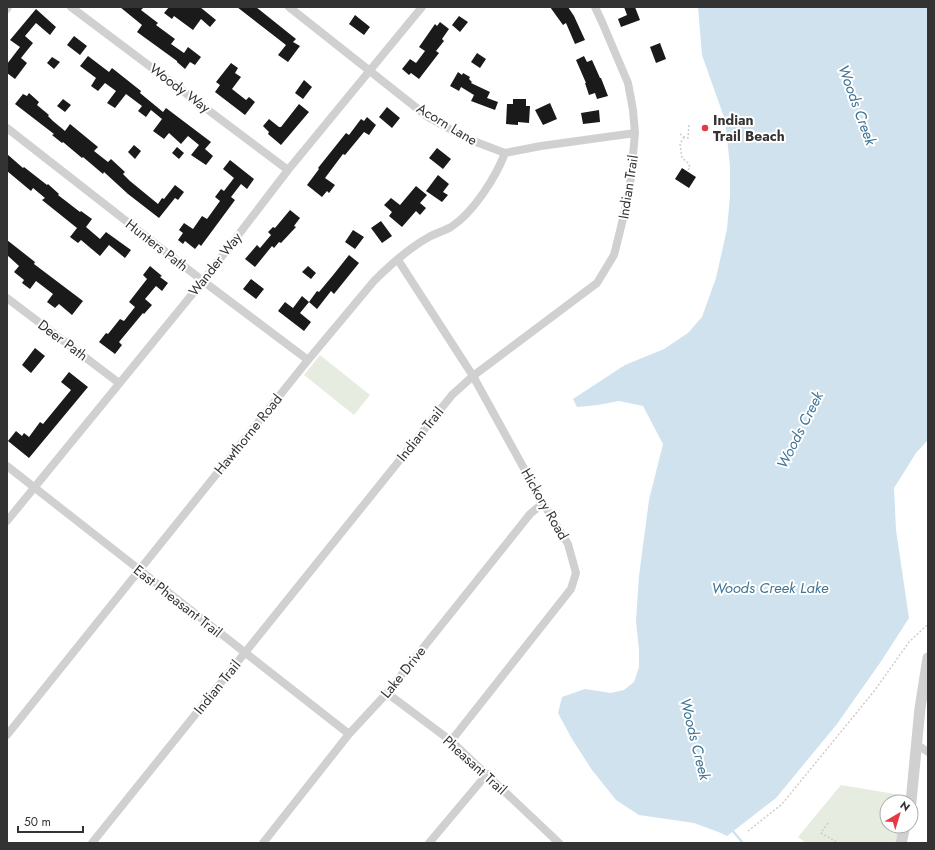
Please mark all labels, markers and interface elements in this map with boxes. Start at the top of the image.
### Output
street label: Woody Way [145,58,215,118]
water label: Woods Creek [832,62,882,149]
street label: Acorn Lane [413,98,481,150]
place label: Indian Trail Beach [713,110,785,146]
marker: Indian Trail Beach [700,123,710,133]
street label: Indian Trail [613,154,643,220]
street label: Hunters Path [121,214,193,276]
street label: Wander Way [184,227,247,300]
street label: Deer Path [34,315,92,365]
water label: Woods Creek [771,387,829,472]
street label: Hawthorne Road [209,390,287,478]
street label: Indian Trail [392,403,448,465]
street label: Hickory Road [516,464,574,544]
street label: East Pheasant Trail [129,560,227,642]
water label: Woods Creek Lake [712,577,829,599]
street label: Lake Drive [376,642,430,702]
street label: Indian Trail [189,656,245,718]
water label: Woods Creek [674,696,716,783]
street label: Pheasant Trail [439,731,511,799]
north arrow [879,794,919,834]
text: N [897,797,914,815]
scale bar [18,808,83,834]
text: 50 m [24,813,51,831]

